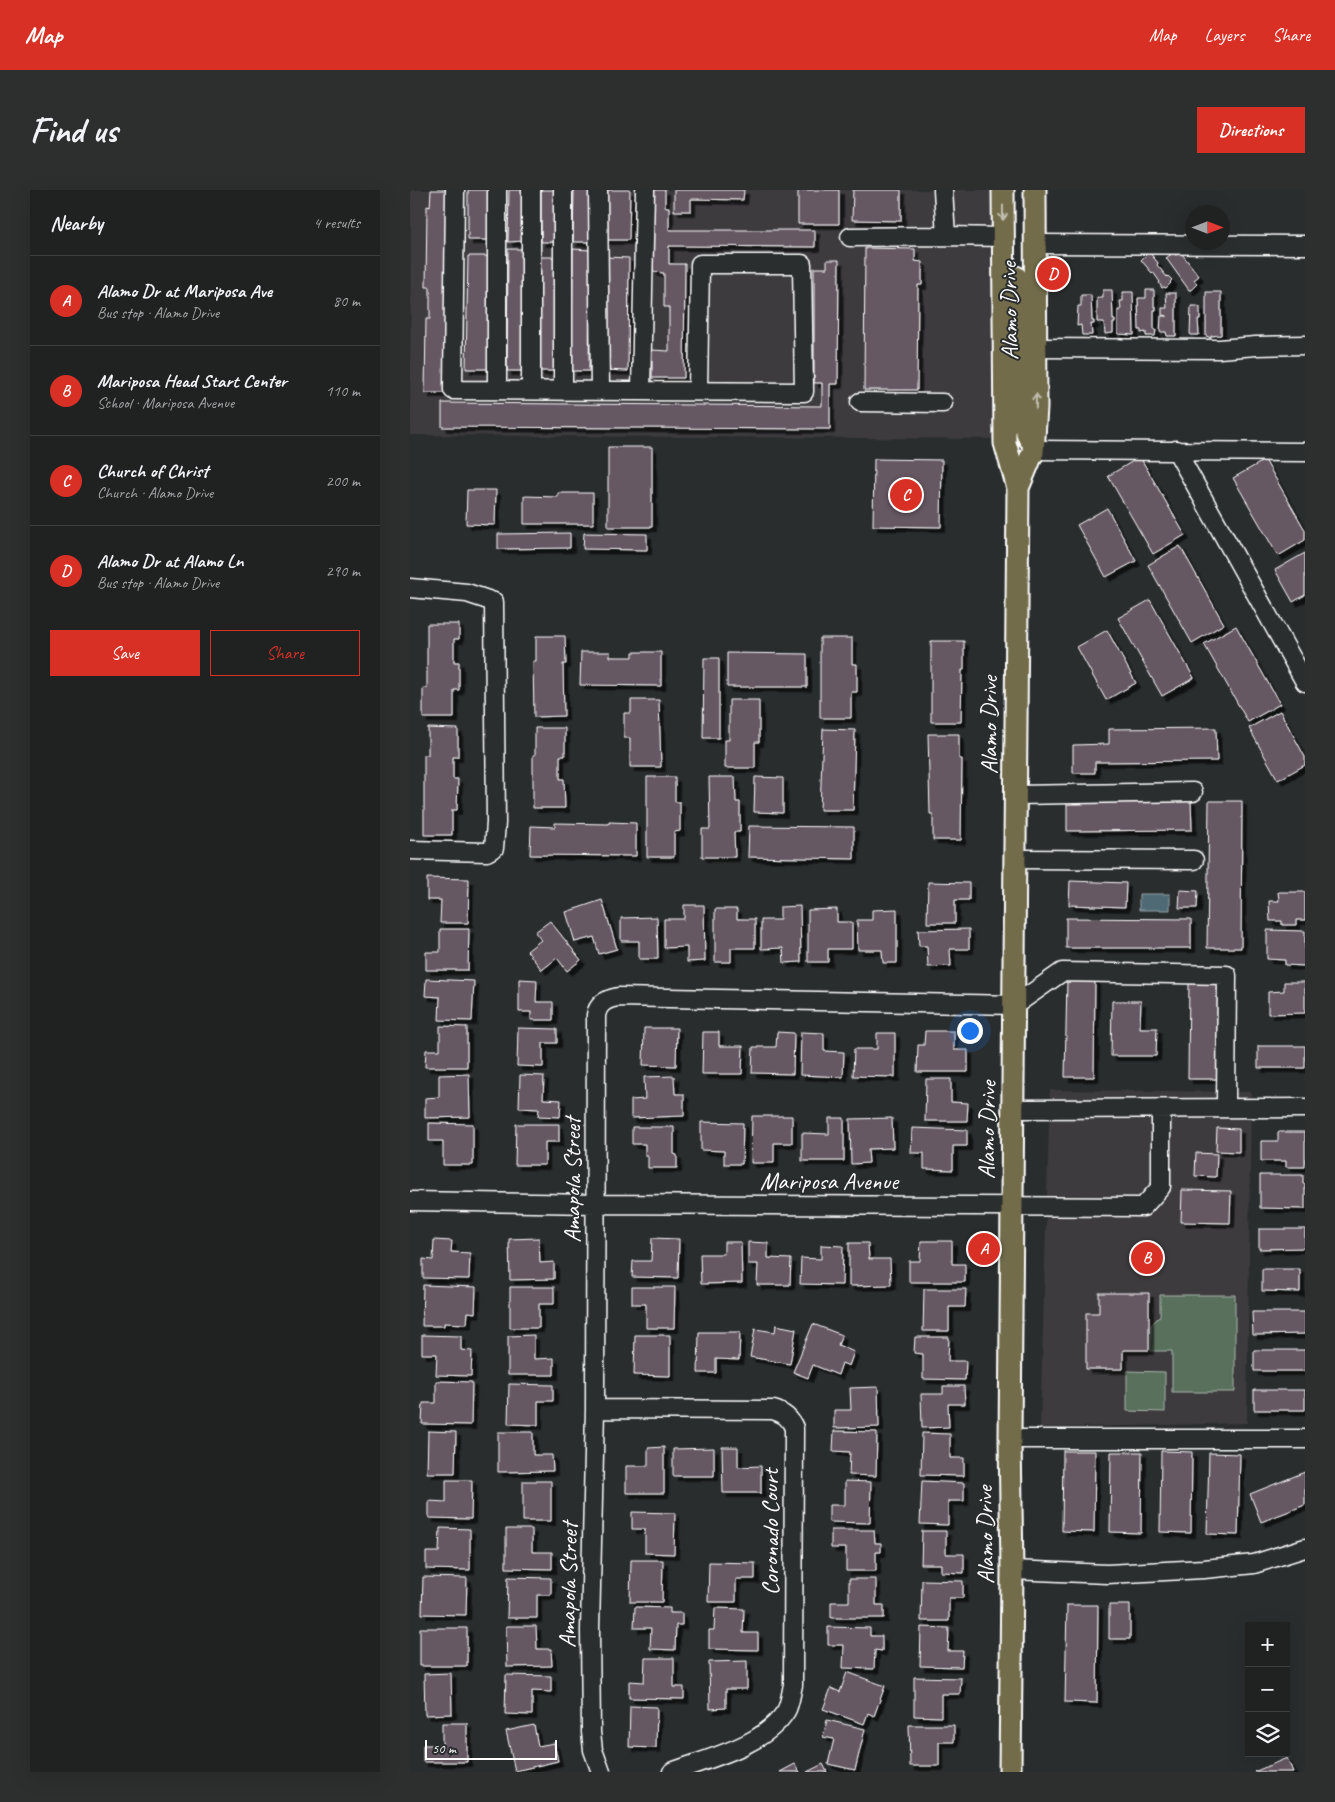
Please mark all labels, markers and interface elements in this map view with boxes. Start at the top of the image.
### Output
text: Map [25,20,62,50]
text: Map [1149,24,1177,46]
text: Layers [1205,24,1244,46]
text: Share [1272,24,1310,46]
button: Directions [1197,107,1305,153]
text: Find us [30,108,117,153]
one-way arrow [998,205,1008,221]
north arrow [1185,205,1230,250]
text: Nearby [50,210,103,236]
text: 4 results [313,213,360,233]
pin: D [1037,255,1069,293]
street label: Alamo Drive [993,259,1025,360]
text: Alamo Dr at Mariposa Ave [97,279,272,303]
text: A [62,291,70,311]
text: 80 m [333,291,360,311]
text: Bus stop · Alamo Drive [97,303,219,323]
text: Mariposa Head Start Center [97,369,287,393]
text: B [62,381,70,401]
text: 110 m [326,381,360,401]
text: School · Mariposa Avenue [97,393,234,413]
one-way arrow [1031,393,1041,410]
text: Church of Christ [97,459,208,483]
text: C [62,471,70,491]
text: 200 m [326,471,360,491]
pin: C [890,476,922,514]
text: Church · Alamo Drive [97,483,213,503]
text: Alamo Dr at Alamo Ln [97,549,243,573]
text: D [61,561,71,581]
text: 290 m [326,561,360,581]
text: Bus stop · Alamo Drive [97,573,219,593]
button: Save [50,630,200,676]
button: Share [210,630,360,676]
street label: Alamo Drive [974,674,1004,774]
your location [957,1018,983,1044]
street label: Alamo Drive [971,1078,1003,1179]
street label: Amapola Street [557,1114,587,1243]
street label: Mariposa Avenue [760,1166,900,1196]
pin: A [968,1230,1000,1268]
pin: B [1131,1239,1163,1277]
street label: Coronado Court [755,1467,785,1595]
street label: Alamo Drive [969,1483,1001,1584]
street label: Amapola Street [552,1519,584,1648]
map controls [1245,1622,1290,1757]
button: + [1245,1622,1290,1667]
button: − [1245,1667,1290,1712]
button: layers [1245,1712,1290,1757]
scale bar [425,1737,558,1760]
text: 50 m [432,1740,456,1757]

